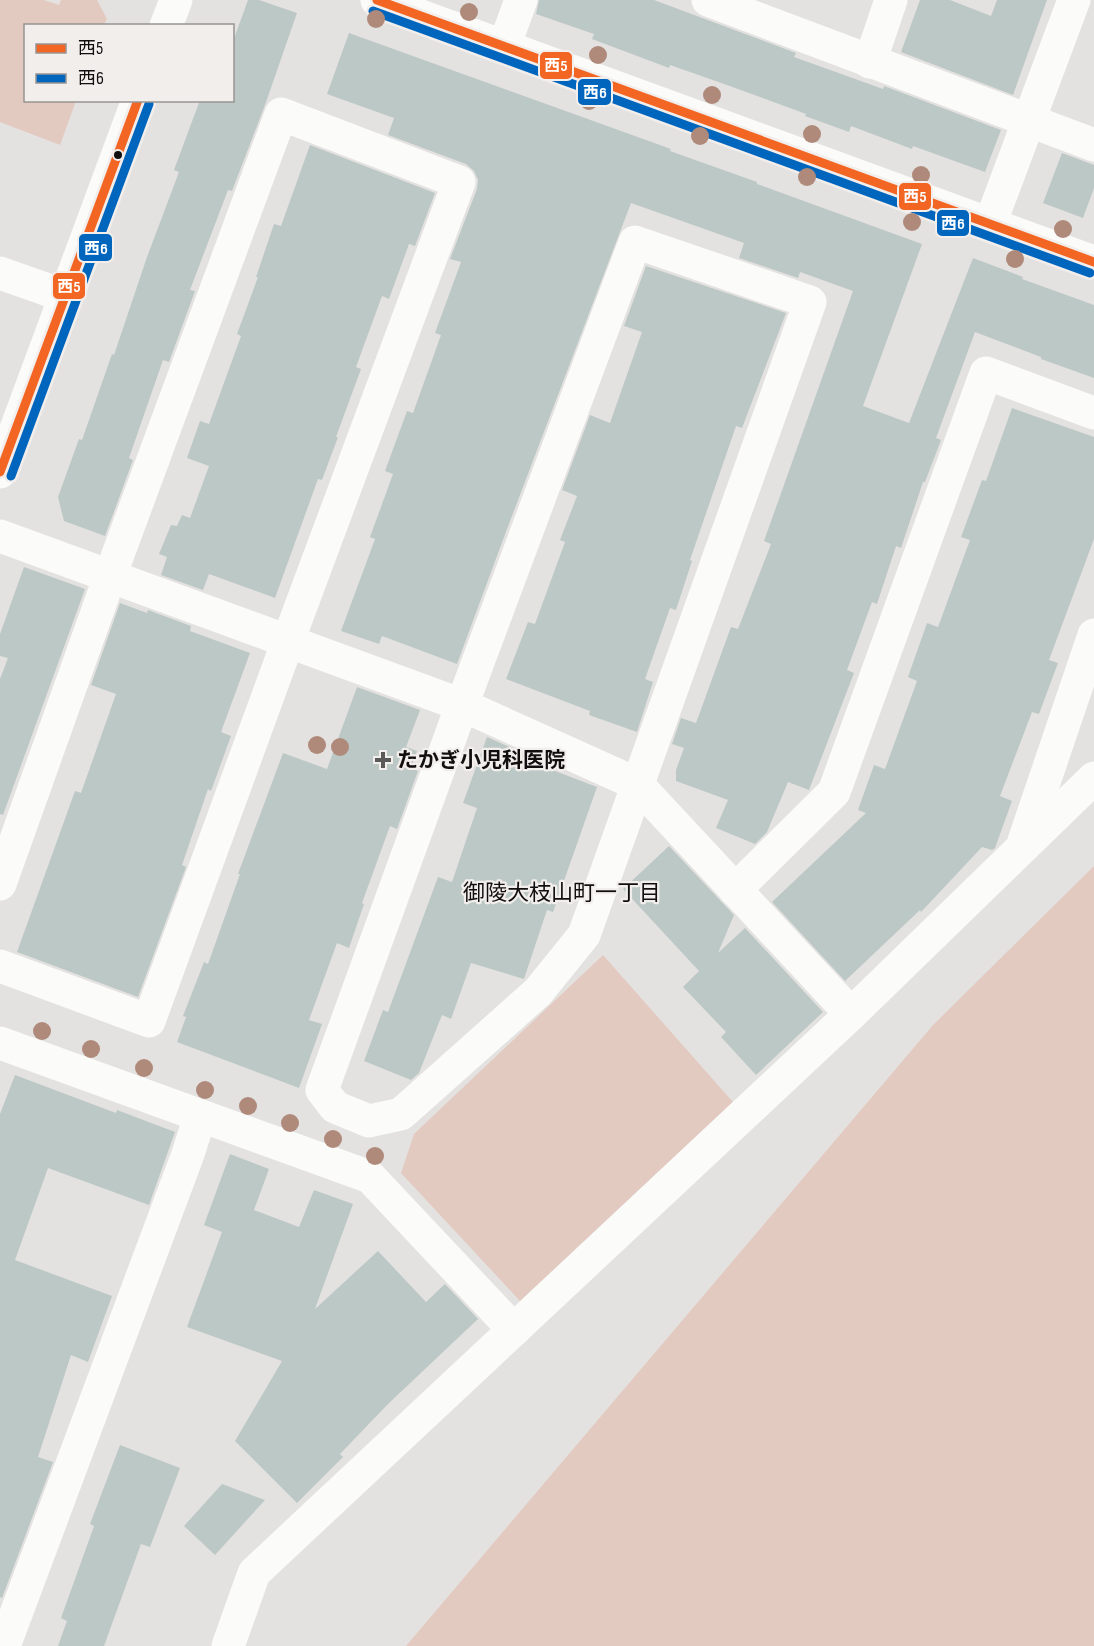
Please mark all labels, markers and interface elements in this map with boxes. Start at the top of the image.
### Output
legend [24,24,234,102]
text: 西5 [78,38,103,59]
line badge: 西5 [539,51,573,80]
text: 西5 [544,57,568,76]
text: 西6 [78,68,104,89]
line badge: 西6 [577,78,612,106]
text: 西6 [583,84,607,103]
unlabelled marker [112,149,124,161]
line badge: 西5 [898,182,932,211]
text: 西5 [903,188,927,207]
line badge: 西6 [936,209,970,237]
text: 西6 [941,215,965,234]
line badge: 西6 [78,233,113,262]
text: 西6 [84,240,108,259]
line badge: 西5 [52,272,86,300]
text: 西5 [57,278,81,297]
place label: たかぎ小児科医院 [397,748,565,773]
marker: たかぎ小児科医院 [374,751,392,769]
district label: 御陵大枝山町一丁目 [463,880,661,907]

